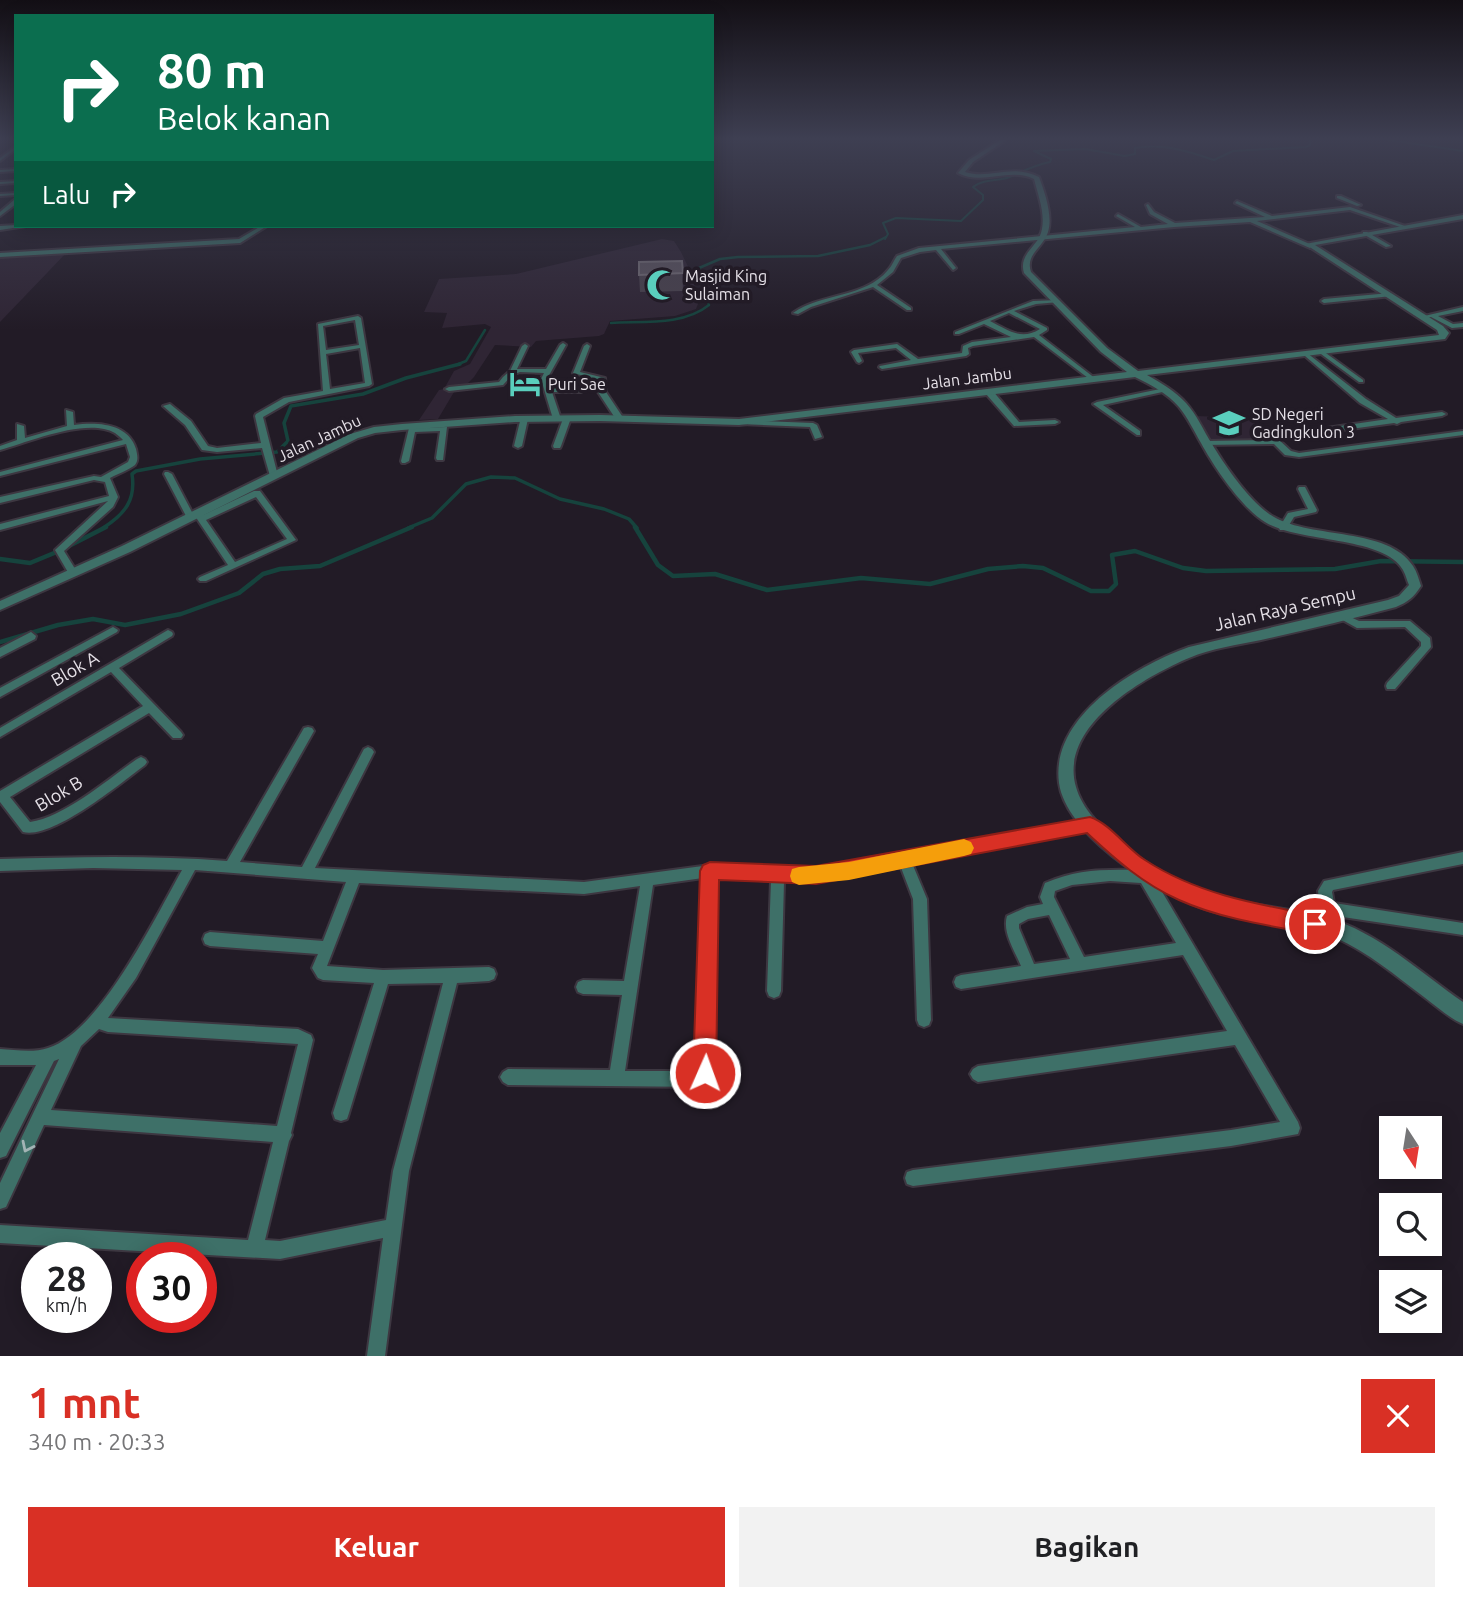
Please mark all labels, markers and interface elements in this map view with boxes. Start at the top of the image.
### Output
icon: right [42,42,133,133]
text: 80 m [157,42,266,97]
text: Belok kanan [157,100,331,136]
icon: right [104,175,142,213]
text: Lalu [42,180,90,209]
place label: Masjid King Sulaiman [685,267,767,303]
mosque icon: Masjid King Sulaiman [645,268,679,302]
street label: Jalan Jambu [921,364,1013,392]
hotel icon: Puri Sae [508,367,542,401]
place label: Puri Sae [548,375,606,393]
place label: SD Negeri Gadingkulon 3 [1252,405,1355,441]
school or university icon: SD Negeri Gadingkulon 3 [1212,406,1246,440]
street label: Jalan Jambu [275,411,363,465]
street label: Jalan Raya Sempu [1212,582,1358,634]
street label: Blok A [47,646,102,690]
street label: Blok B [31,771,86,815]
pin [1285,894,1345,954]
icon: arrive [1296,905,1334,943]
position arrow [668,1036,742,1110]
north arrow [1379,1116,1442,1180]
map controls [1379,1116,1442,1333]
one-way arrow [21,1140,35,1152]
button: search [1379,1193,1442,1256]
speed limit sign: 30 [126,1242,217,1333]
text: 28 [47,1258,86,1298]
button: layers [1379,1270,1442,1333]
text: km/h [46,1295,87,1315]
text: 1 mnt [28,1379,141,1426]
button: close [1361,1379,1435,1453]
text: 340 m · 20:33 [28,1429,166,1454]
button: Keluar [28,1507,725,1587]
button: Bagikan [739,1507,1435,1587]

